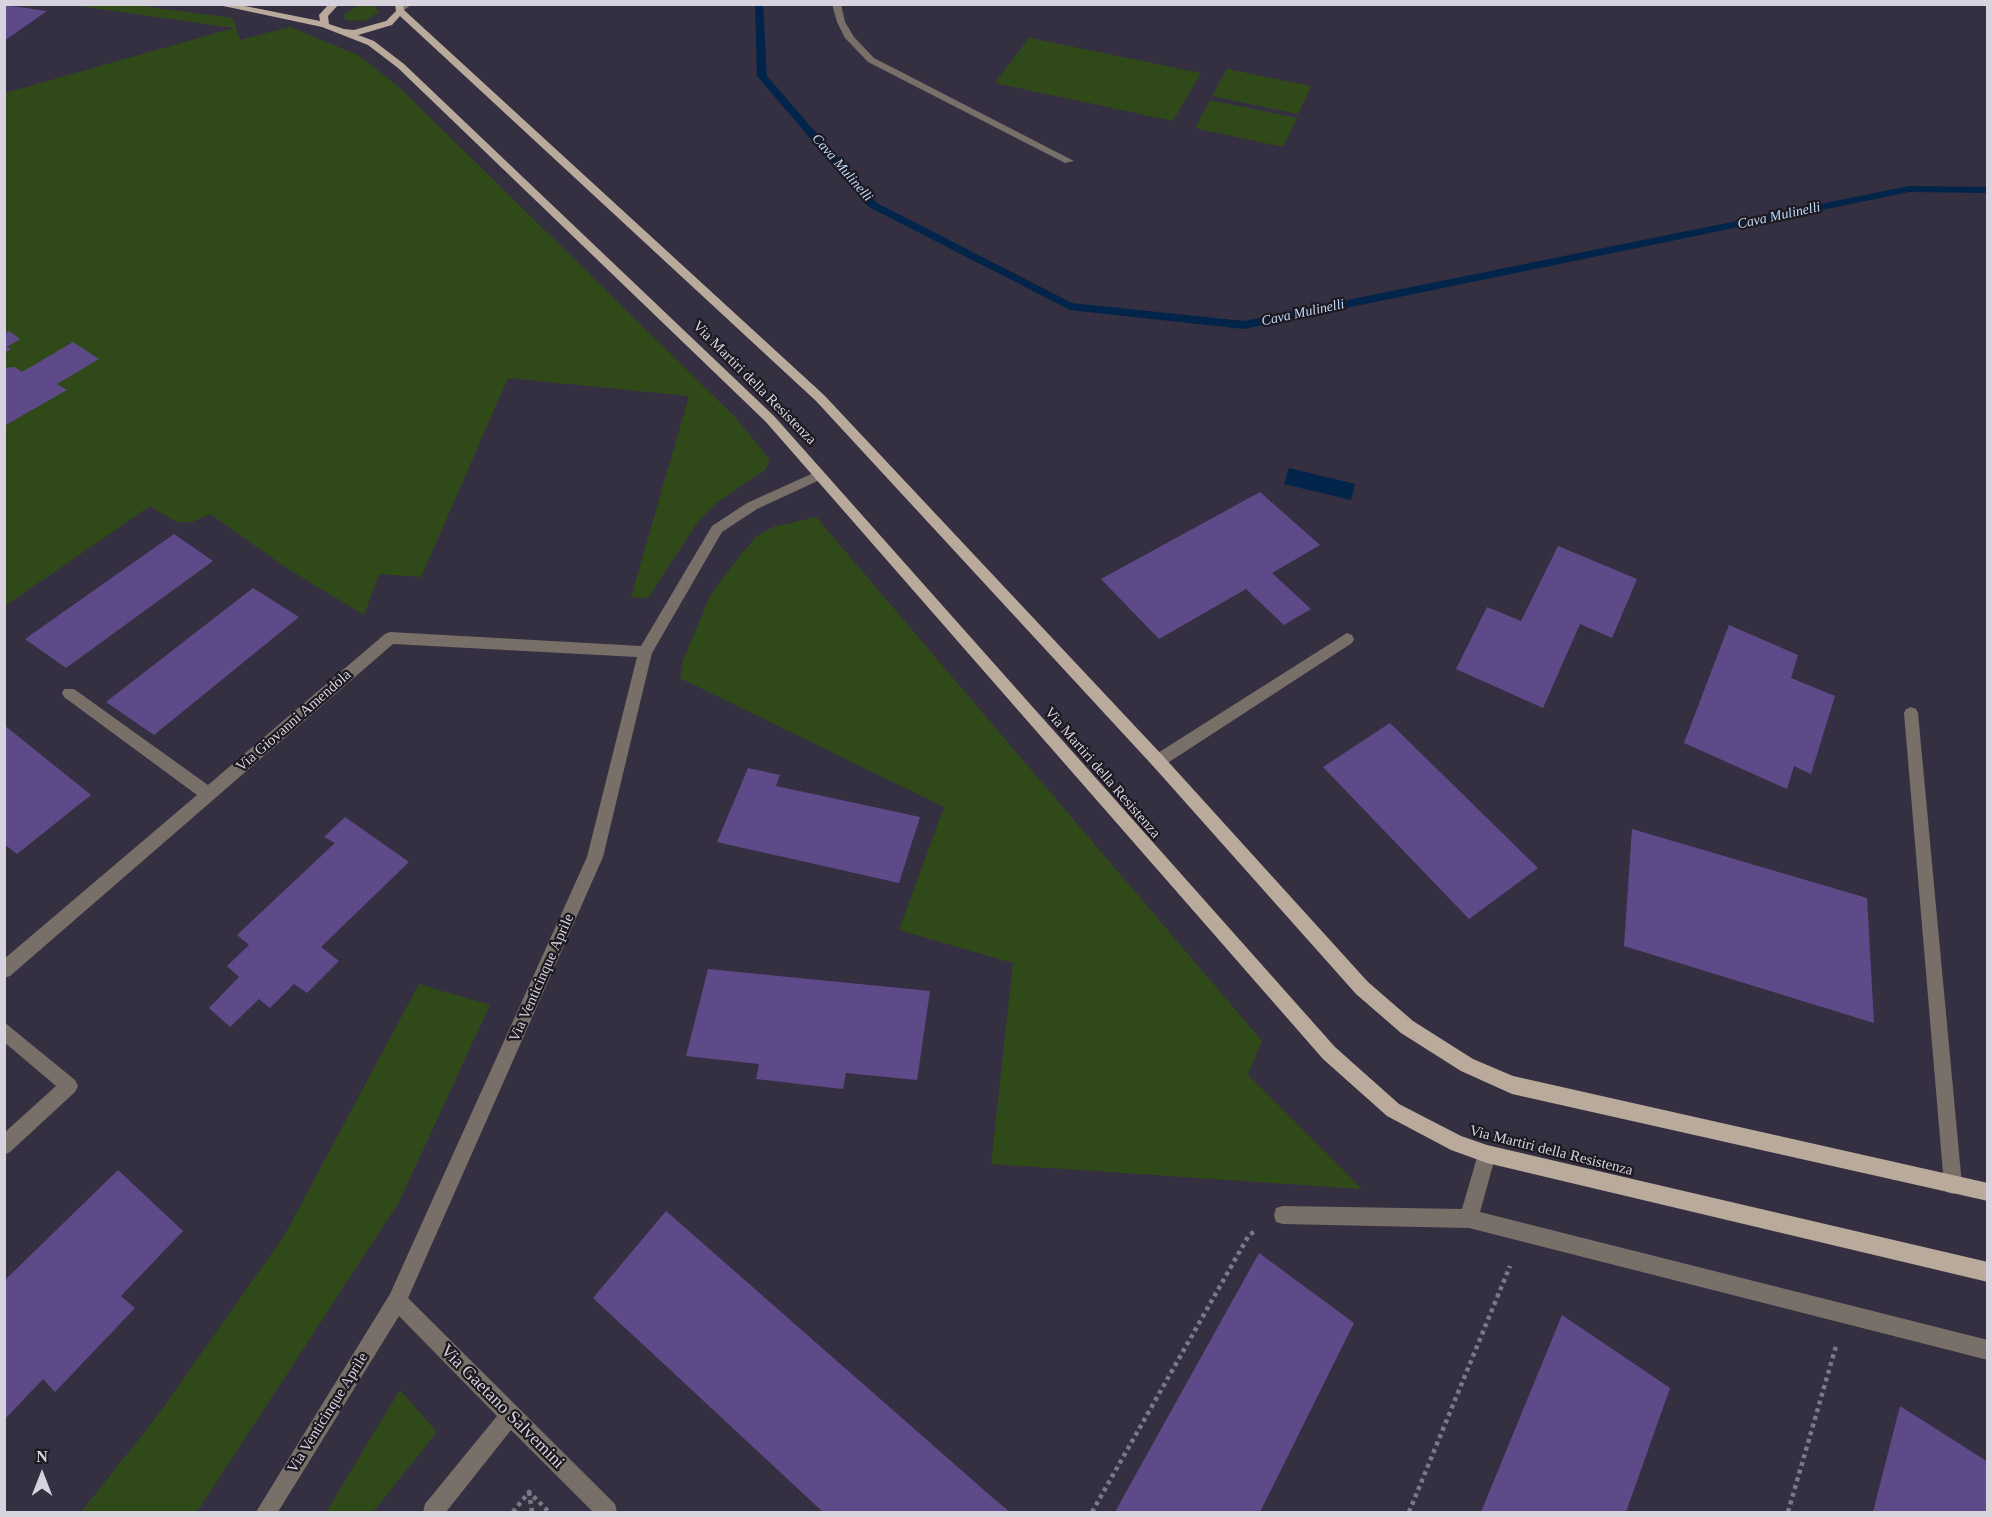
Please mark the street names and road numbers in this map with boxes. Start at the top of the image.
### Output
street label: Via Martiri della Resistenza [688,317,820,449]
street label: Via Giovanni Amendola [233,666,355,776]
street label: Via Martiri della Resistenza [1040,704,1164,842]
street label: Via Venticinque Aprile [506,911,578,1045]
street label: Via Martiri della Resistenza [1467,1122,1635,1180]
street label: Via Gaetano Salvemini [435,1340,569,1474]
street label: Via Venticinque Aprile [284,1350,372,1476]

